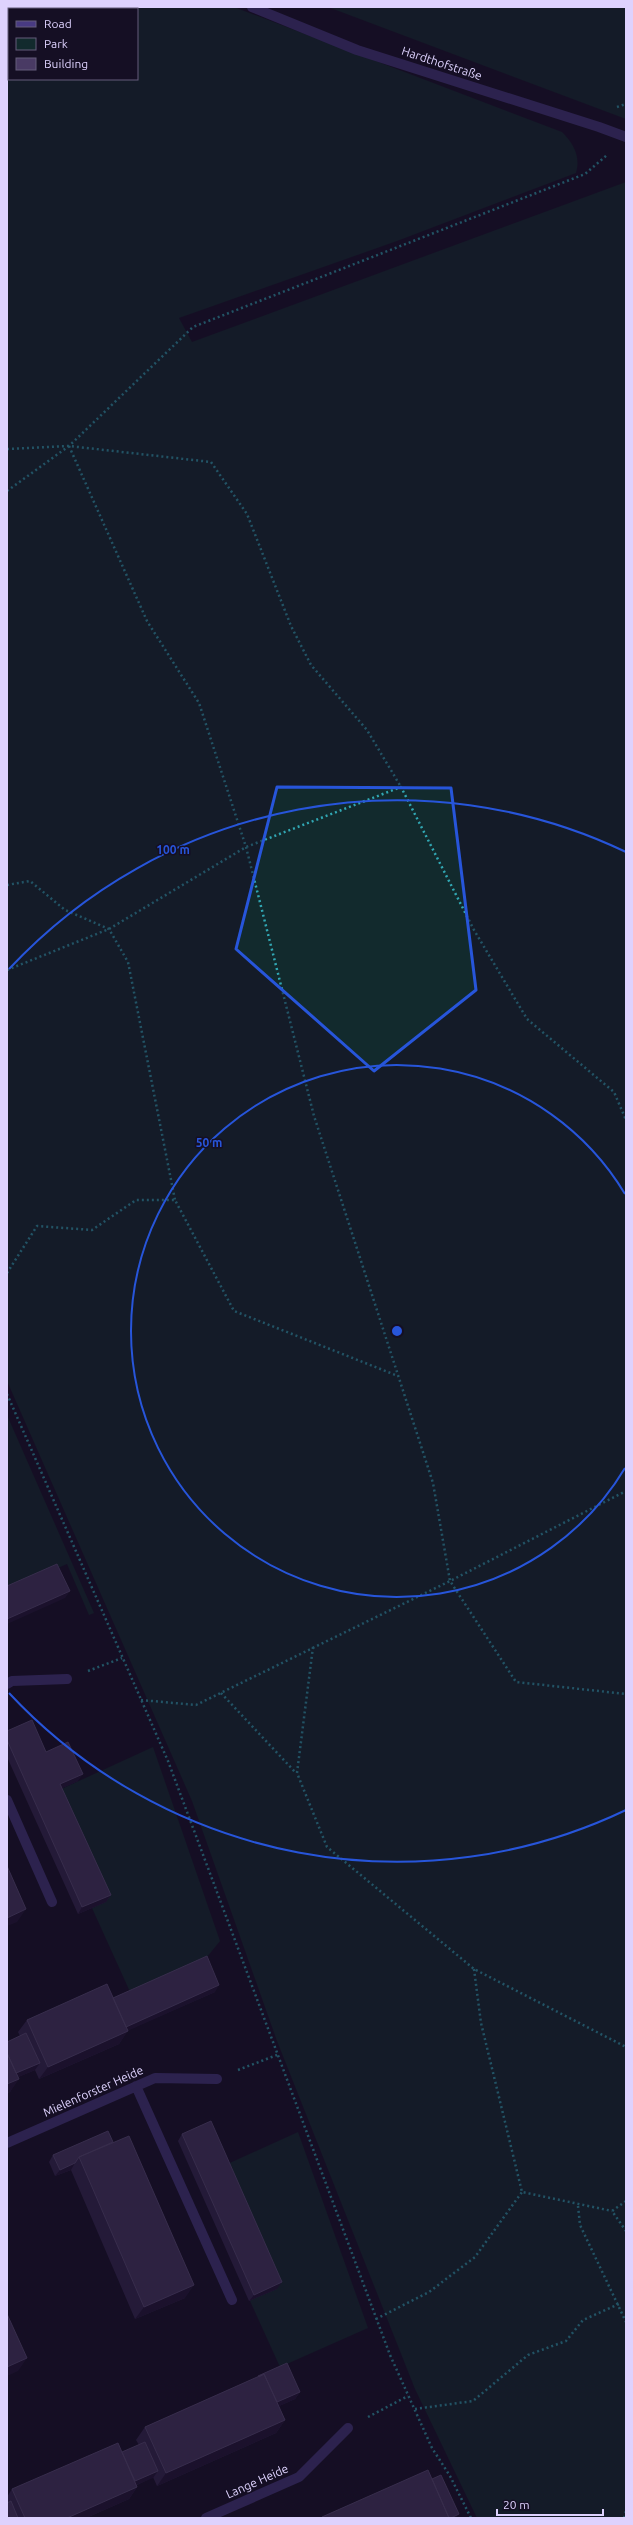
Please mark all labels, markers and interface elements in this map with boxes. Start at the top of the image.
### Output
legend [8,8,138,80]
text: Road [44,17,72,30]
text: Park [44,37,68,50]
street label: Hardthofstraße [400,44,484,82]
text: Building [44,57,88,70]
text: 100 m [156,843,190,856]
text: 50 m [196,1136,222,1149]
centre of rings [390,1324,404,1338]
street label: Mielenforster Heide [41,2063,145,2119]
street label: Lange Heide [224,2461,290,2501]
scale bar [497,2491,603,2517]
text: 20 m [503,2498,530,2511]

